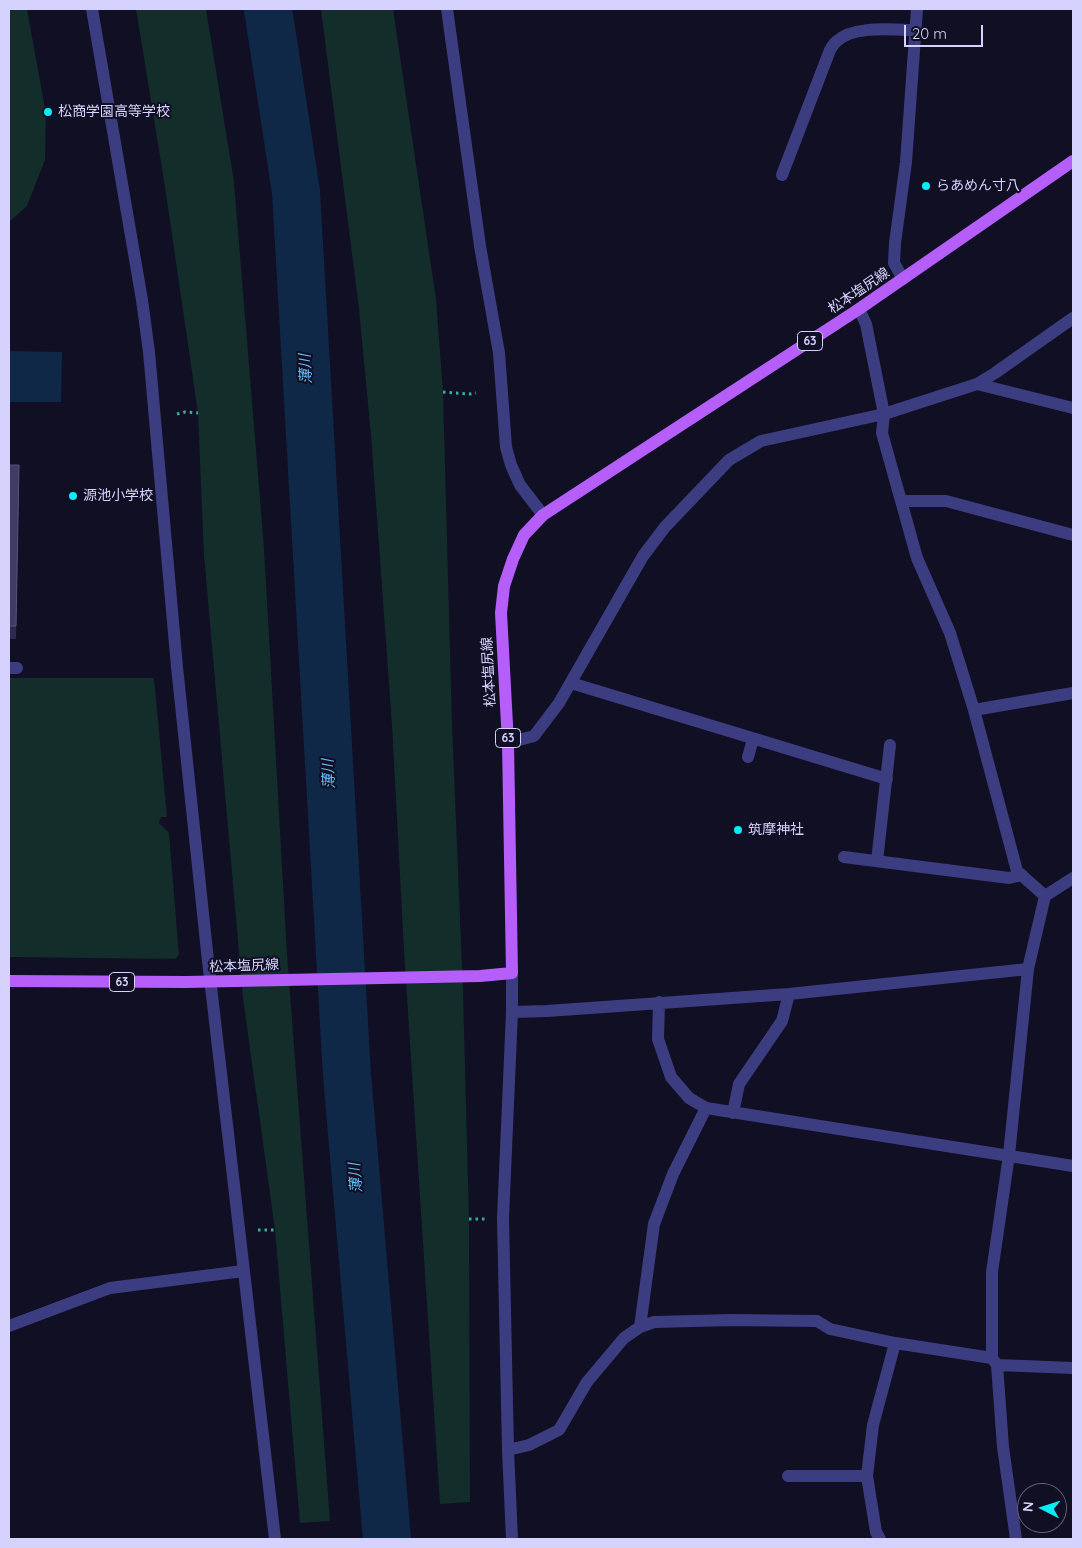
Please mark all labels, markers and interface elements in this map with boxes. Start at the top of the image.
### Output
scale bar [907,15,986,47]
text: 20 m [912,24,947,43]
place label: 松商学園高等学校 [58,104,170,120]
marker: 松商学園高等学校 [42,106,54,118]
place label: らあめん寸八 [936,178,1020,194]
marker: らあめん寸八 [920,180,932,192]
street label: 松本塩尻線 [825,264,893,318]
road number: 63 [798,332,822,351]
water label: 薄川 [296,354,316,384]
place label: 源池小学校 [83,488,153,504]
marker: 源池小学校 [67,490,79,502]
street label: 松本塩尻線 [479,637,499,707]
road number: 63 [496,728,520,748]
water label: 薄川 [319,759,339,789]
place label: 筑摩神社 [748,822,804,838]
marker: 筑摩神社 [732,824,744,836]
street label: 松本塩尻線 [209,956,279,976]
road number: 63 [110,972,134,992]
water label: 薄川 [346,1162,366,1194]
north arrow [1017,1483,1067,1533]
text: N [1019,1501,1037,1513]

